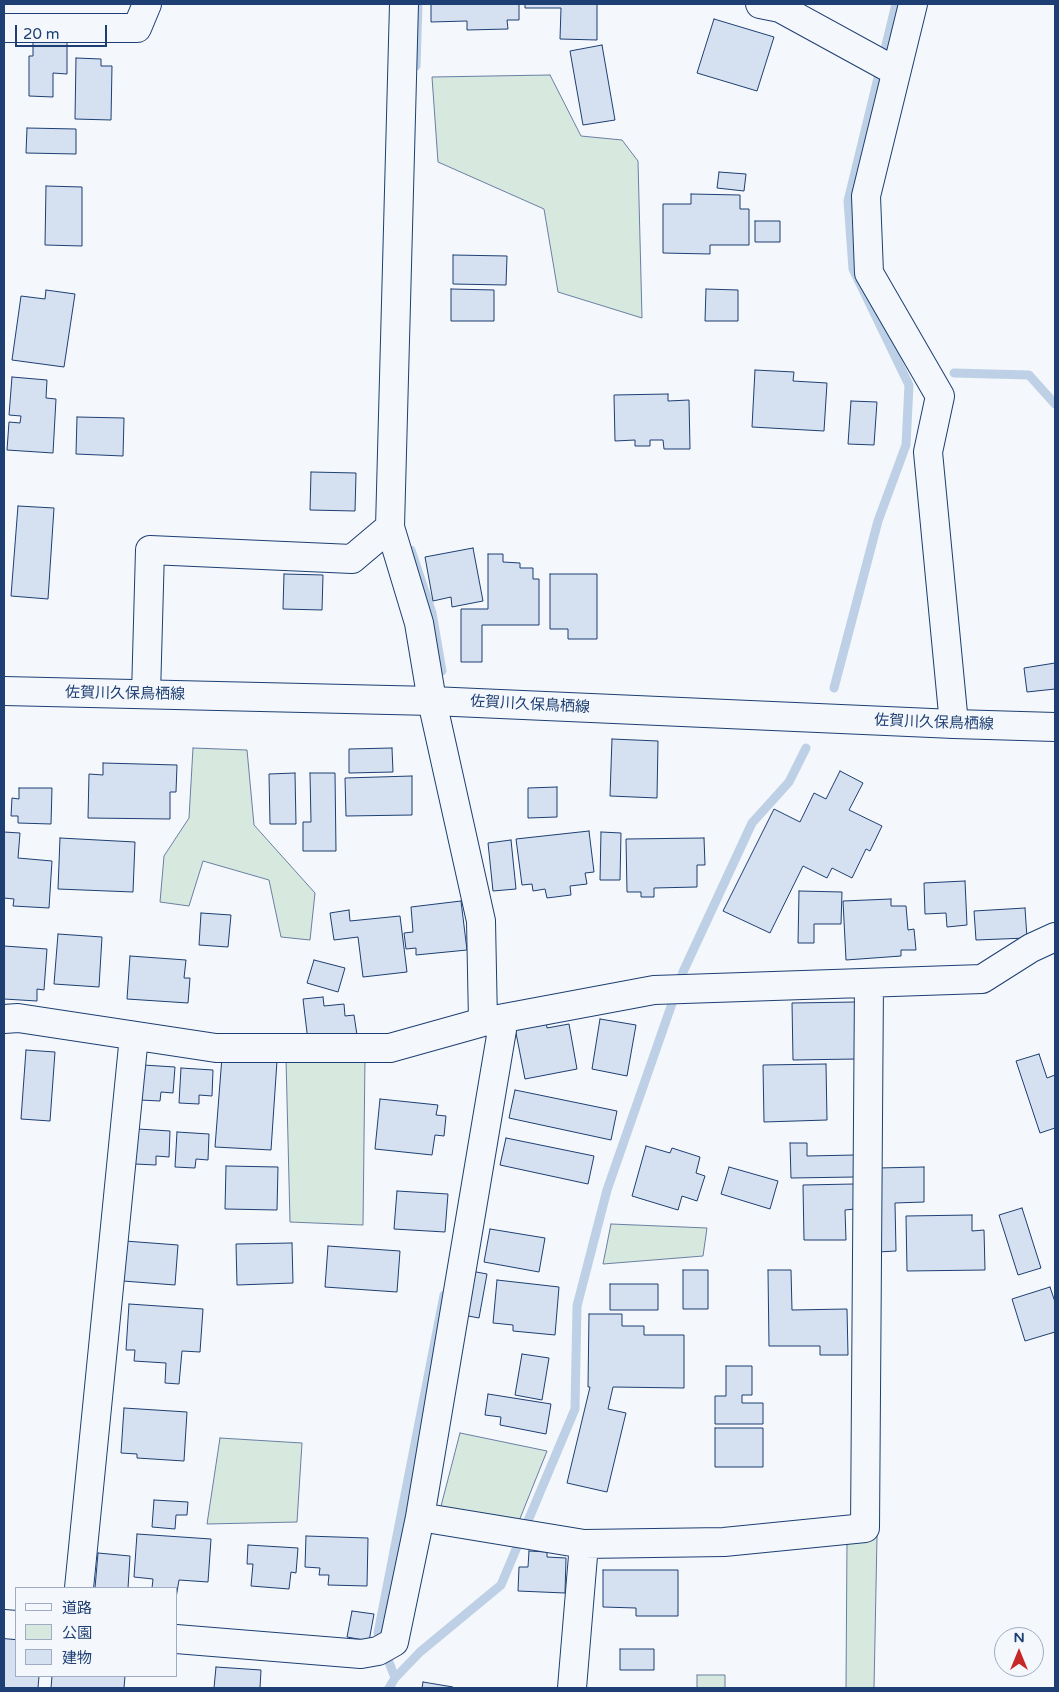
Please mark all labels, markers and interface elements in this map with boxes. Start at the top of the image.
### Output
scale bar [18,15,110,47]
text: 20 m [23,25,60,43]
street label: 佐賀川久保鳥栖線 [65,684,185,704]
street label: 佐賀川久保鳥栖線 [470,693,590,717]
street label: 佐賀川久保鳥栖線 [874,712,994,734]
legend [15,1587,178,1677]
text: 道路 [62,1599,92,1617]
text: 公園 [62,1624,92,1642]
north arrow [994,1627,1044,1677]
text: N [1013,1629,1025,1646]
text: 建物 [62,1649,92,1667]

